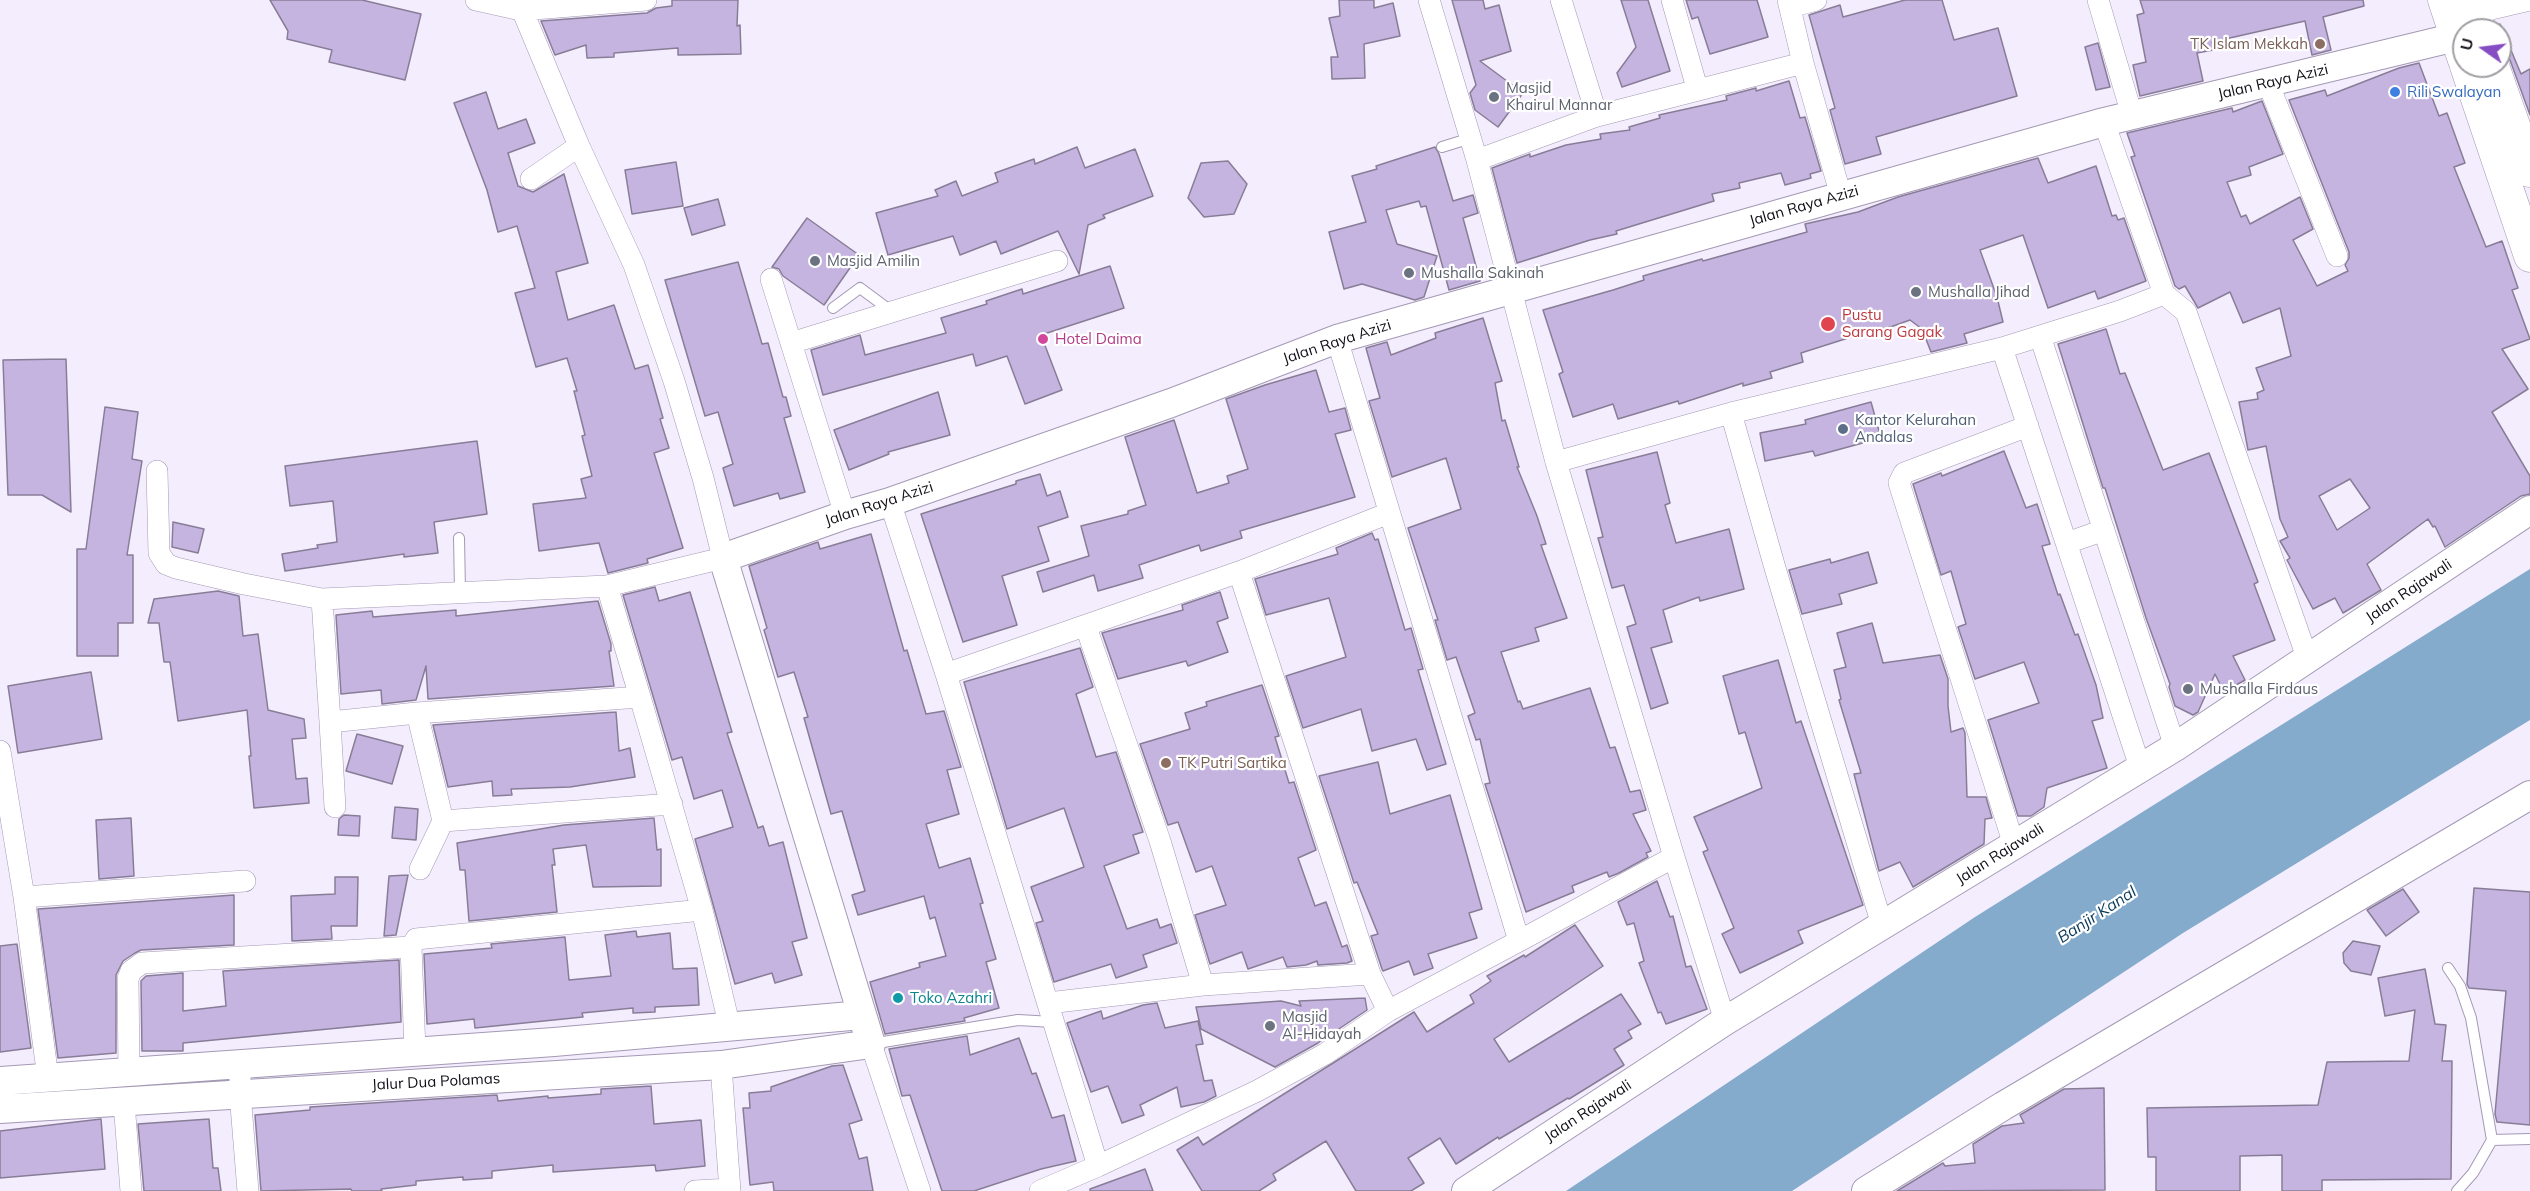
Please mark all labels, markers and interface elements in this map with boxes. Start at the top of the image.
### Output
north arrow [2452,18,2512,78]
place label: TK Islam Mekkah [2190,35,2308,53]
text: U [2455,36,2478,52]
marker: TK Islam Mekkah [2313,37,2327,51]
street label: Jalan Raya Azizi [2216,61,2330,103]
place label: Masjid Khairul Mannar [1506,79,1612,114]
place label: Rili Swalayan [2407,83,2501,101]
marker: Rili Swalayan [2388,85,2402,99]
marker: Masjid Khairul Mannar [1487,90,1501,104]
street label: Jalan Raya Azizi [1747,182,1861,230]
place label: Masjid Amilin [827,252,920,270]
marker: Masjid Amilin [808,254,822,268]
place label: Mushalla Sakinah [1421,264,1544,282]
marker: Mushalla Sakinah [1402,266,1416,280]
place label: Mushalla Jihad [1928,283,2030,301]
marker: Mushalla Jihad [1909,285,1923,299]
place label: Pustu Sarang Gagak [1842,306,1942,341]
marker: Pustu Sarang Gagak [1819,315,1837,333]
street label: Jalan Raya Azizi [1281,316,1393,368]
place label: Hotel Daima [1055,330,1142,348]
marker: Hotel Daima [1036,332,1050,346]
place label: Kantor Kelurahan Andalas [1855,411,1976,446]
marker: Kantor Kelurahan Andalas [1836,422,1850,436]
street label: Jalan Raya Azizi [823,478,935,530]
street label: Jalan Rajawali [2362,556,2456,626]
place label: Mushalla Firdaus [2200,680,2318,698]
marker: Mushalla Firdaus [2181,682,2195,696]
place label: TK Putri Sartika [1178,754,1287,772]
marker: TK Putri Sartika [1159,756,1173,770]
street label: Jalan Rajawali [1953,820,2047,888]
water label: Banjir Kanal [2054,882,2140,948]
place label: Toko Azahri [910,989,992,1007]
marker: Toko Azahri [891,991,905,1005]
place label: Masjid Al-Hidayah [1282,1008,1362,1043]
marker: Masjid Al-Hidayah [1263,1019,1277,1033]
street label: Jalur Dua Polamas [371,1070,501,1094]
street label: Jalan Rajawali [1541,1076,1635,1146]

